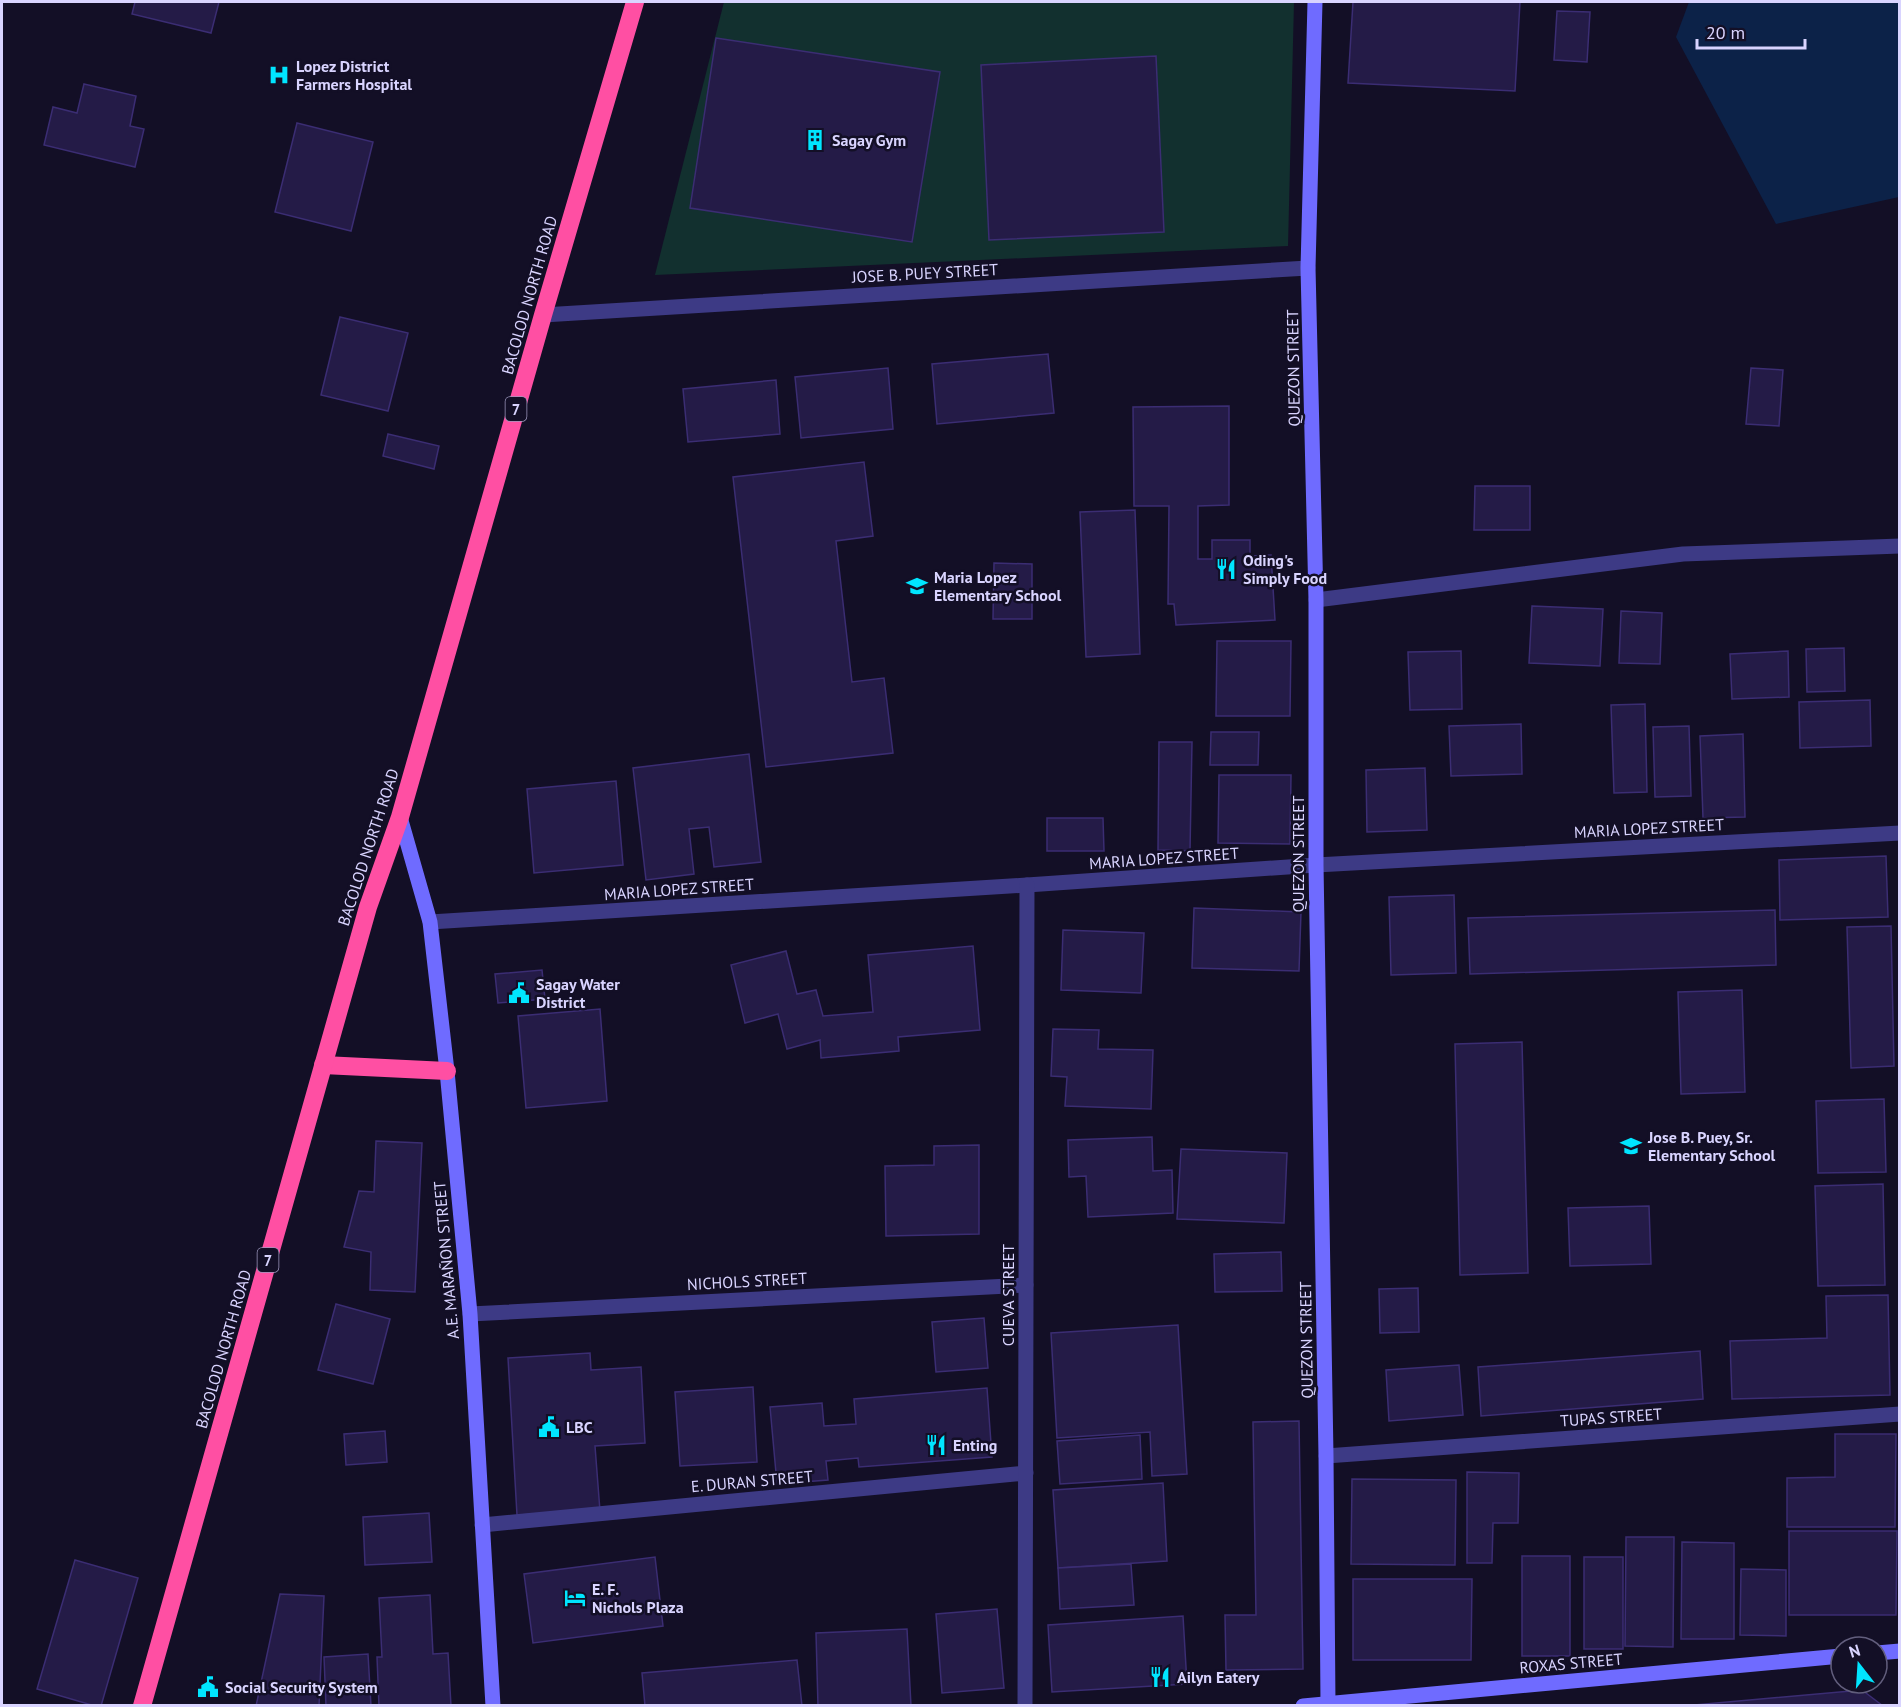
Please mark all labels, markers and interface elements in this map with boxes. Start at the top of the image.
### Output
scale bar [1697,12,1805,50]
text: 20 m [1706,21,1745,44]
place label: Lopez District Farmers Hospital [296,56,412,94]
hospital icon: Lopez District Farmers Hospital [267,63,291,87]
building icon: Sagay Gym [803,128,827,152]
place label: Sagay Gym [832,130,906,150]
street label: BACOLOD NORTH ROAD [497,213,561,377]
street label: JOSE B. PUEY STREET [850,259,999,287]
street label: QUEZON STREET [1282,309,1304,427]
road number: 7 [506,397,526,421]
place label: Oding's Simply Food [1243,550,1327,588]
restaurant icon: Oding's Simply Food [1214,557,1238,581]
place label: Maria Lopez Elementary School [934,567,1061,605]
school or university icon: Maria Lopez Elementary School [905,574,929,598]
street label: BACOLOD NORTH ROAD [333,766,403,928]
street label: QUEZON STREET [1288,795,1308,913]
street label: MARIA LOPEZ STREET [1574,814,1725,842]
street label: MARIA LOPEZ STREET [1088,843,1240,873]
street label: MARIA LOPEZ STREET [603,874,755,904]
place label: Sagay Water District [536,974,620,1012]
public building icon: Sagay Water District [507,981,531,1005]
place label: Jose B. Puey, Sr. Elementary School [1647,1127,1775,1165]
school or university icon: Jose B. Puey, Sr. Elementary School [1619,1134,1643,1158]
street label: A.E. MARAÑON STREET [429,1180,463,1340]
street label: CUEVA STREET [998,1244,1018,1346]
road number: 7 [258,1248,278,1272]
street label: BACOLOD NORTH ROAD [191,1267,255,1431]
street label: NICHOLS STREET [686,1268,808,1294]
street label: QUEZON STREET [1295,1281,1317,1399]
street label: TUPAS STREET [1559,1403,1663,1431]
public building icon: LBC [537,1415,561,1439]
place label: LBC [566,1417,593,1437]
restaurant icon: Enting [924,1433,948,1457]
place label: Enting [953,1435,997,1455]
street label: E. DURAN STREET [690,1466,814,1496]
place label: E. F. Nichols Plaza [592,1579,684,1617]
hotel icon: E. F. Nichols Plaza [563,1586,587,1610]
north arrow [1829,1635,1889,1695]
text: N [1847,1640,1863,1662]
street label: ROXAS STREET [1519,1649,1624,1677]
restaurant icon: Ailyn Eatery [1148,1665,1172,1689]
place label: Ailyn Eatery [1177,1667,1260,1687]
public building icon: Social Security System [196,1675,220,1699]
place label: Social Security System [225,1677,378,1697]

